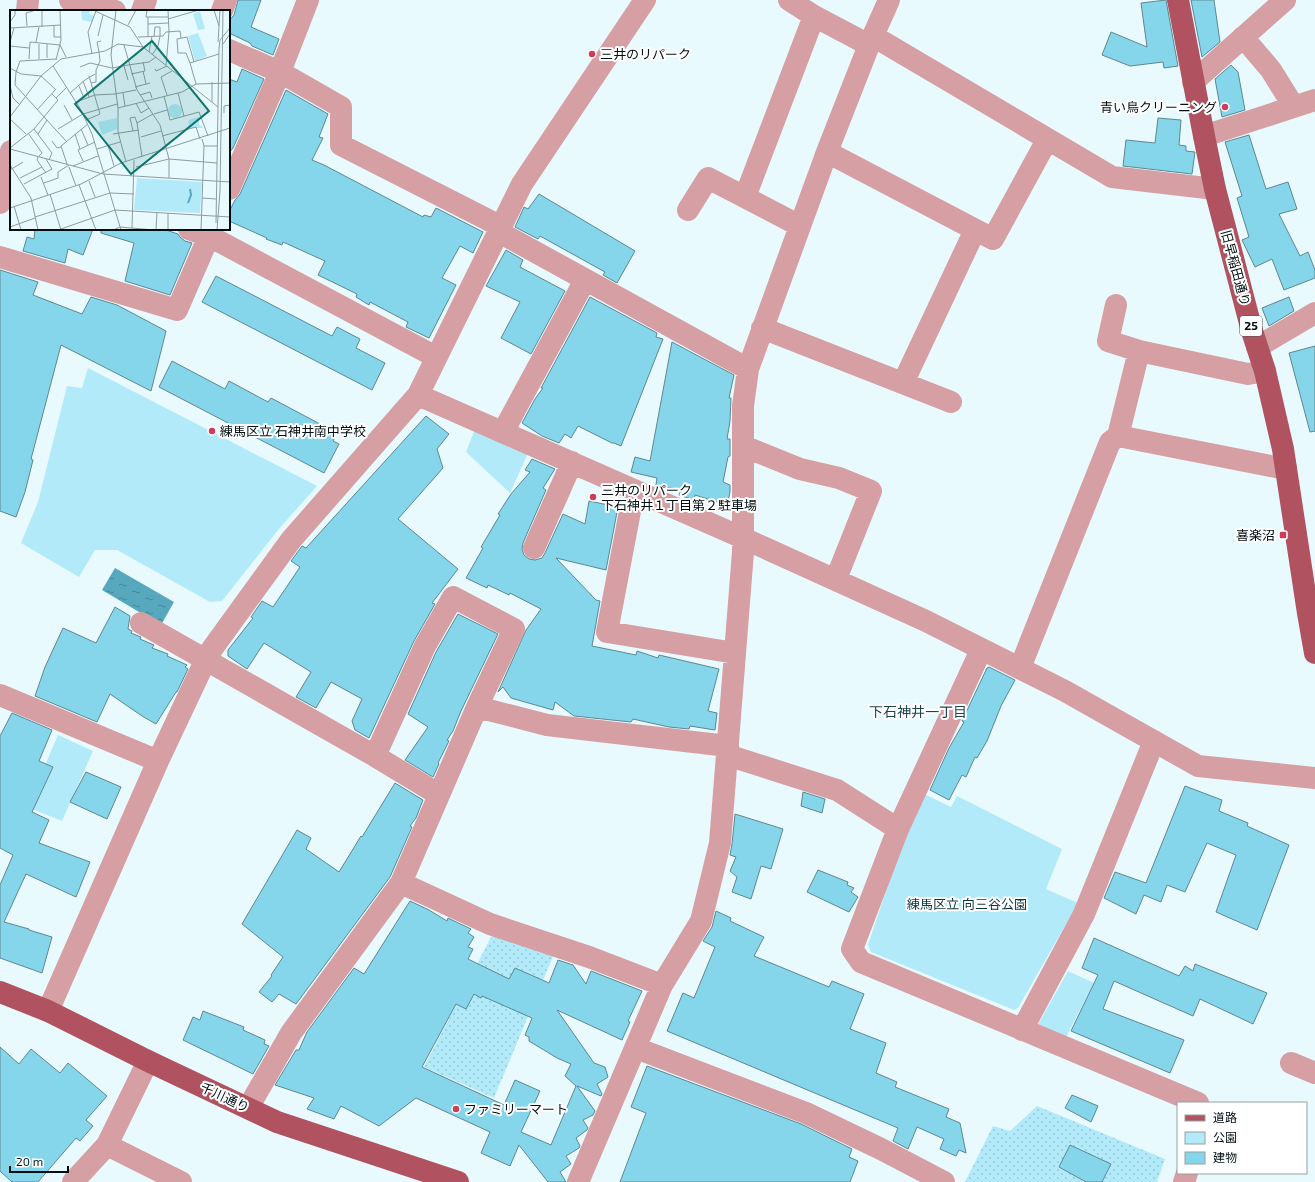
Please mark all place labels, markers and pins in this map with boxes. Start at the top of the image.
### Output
place label: 三井のリパーク [600,46,691,62]
marker: 三井のリパーク [587,49,597,59]
place label: 青い鳥クリーニング [1100,99,1217,115]
marker: 青い鳥クリーニング [1220,102,1230,112]
place label: 練馬区立 石神井南中学校 [220,423,366,439]
marker: 練馬区立 石神井南中学校 [207,426,217,436]
place label: 三井のリパーク 下石神井１丁目第２駐車場 [601,482,757,513]
marker: 三井のリパーク 下石神井１丁目第２駐車場 [588,492,598,502]
place label: 喜楽沼 [1236,527,1275,543]
marker: 喜楽沼 [1278,530,1288,540]
place label: ファミリーマート [464,1101,568,1117]
marker: ファミリーマート [451,1104,461,1114]

